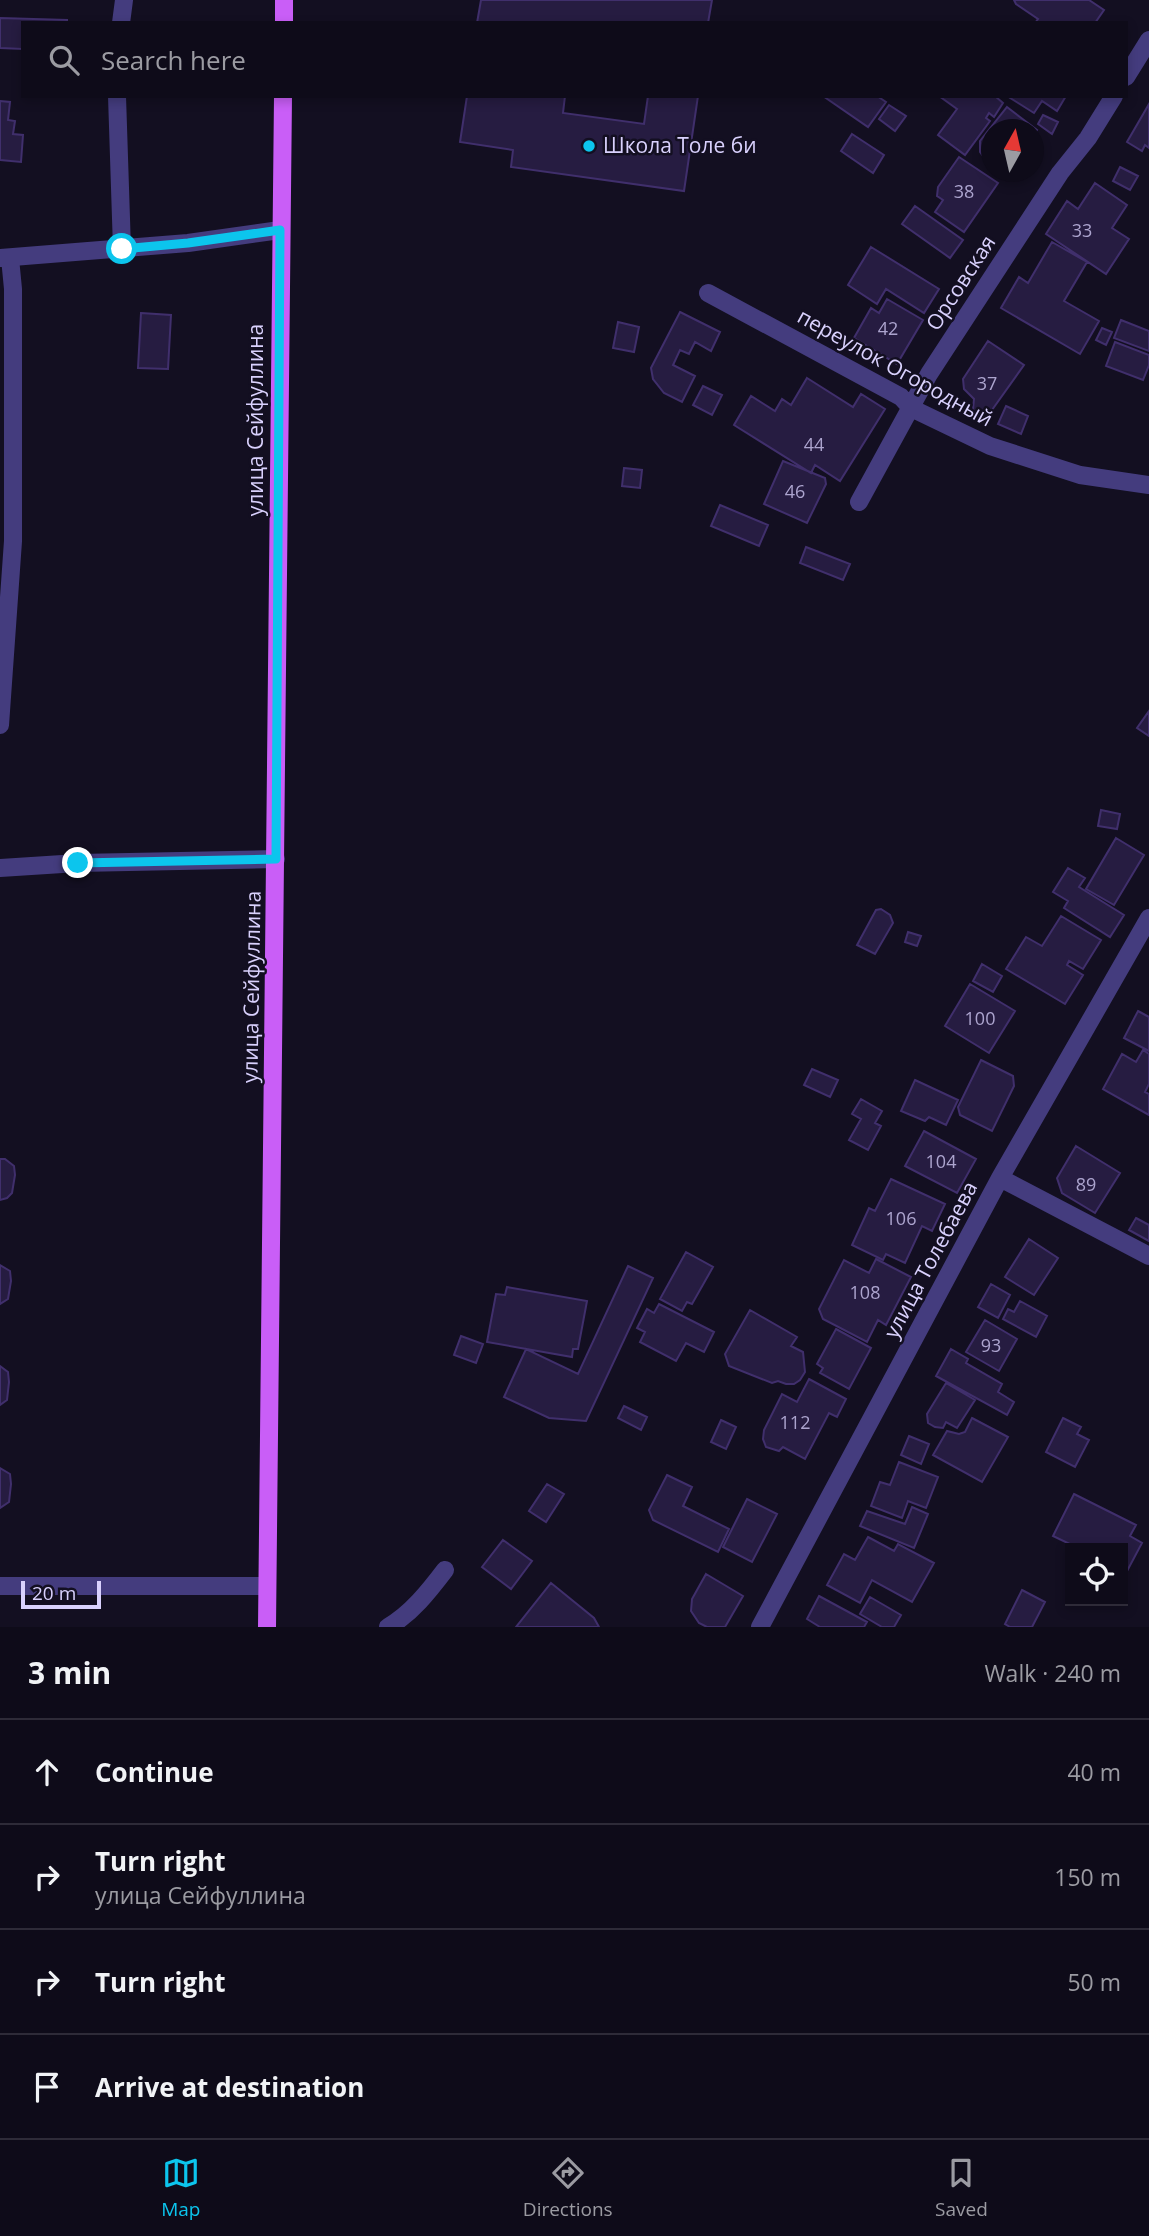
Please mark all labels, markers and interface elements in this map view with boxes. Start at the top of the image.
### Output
search box [21,21,1128,98]
icon: search [45,41,83,79]
text: Search here [101,42,246,78]
north arrow [981,119,1044,182]
place label: Школа Толе би [603,131,757,159]
marker: Школа Толе би [581,138,597,154]
house number: 38 [954,179,974,203]
house number: 33 [1072,218,1092,242]
street label: Орсовская [919,229,1001,335]
route start [106,233,137,264]
street label: переулок Огородный [793,302,998,433]
house number: 42 [878,316,898,340]
street label: улица Сейфуллина [241,324,269,516]
house number: 37 [977,371,997,395]
house number: 44 [804,432,824,456]
house number: 46 [785,479,805,503]
route end [62,847,93,878]
street label: улица Сейфуллина [235,891,267,1083]
house number: 100 [965,1006,995,1030]
house number: 104 [926,1149,956,1173]
house number: 89 [1076,1172,1096,1196]
street label: улица Толебаева [877,1176,983,1343]
house number: 106 [886,1206,916,1230]
house number: 108 [850,1280,880,1304]
house number: 93 [981,1333,1001,1357]
house number: 112 [780,1410,810,1434]
map controls [1065,1543,1128,1606]
button: locate [1065,1543,1128,1606]
scale bar [21,1578,102,1610]
text: 20 m [32,1580,76,1606]
text: 3 min [28,1652,111,1693]
text: Walk · 240 m [984,1657,1121,1689]
icon: ahead [28,1753,66,1791]
text: Continue [95,1754,214,1790]
text: 40 m [1067,1756,1121,1788]
text: Turn right [95,1843,226,1879]
icon: right [28,1858,66,1896]
text: 150 m [1054,1861,1121,1893]
text: улица Сейфуллина [95,1879,306,1911]
icon: right [28,1963,66,2001]
text: Turn right [95,1964,226,2000]
text: 50 m [1067,1966,1121,1998]
icon: arrive [28,2068,66,2106]
text: Arrive at destination [95,2069,364,2105]
tab: Map [161,2154,200,2222]
tab: Directions [523,2154,613,2222]
tab: Saved [935,2154,988,2222]

